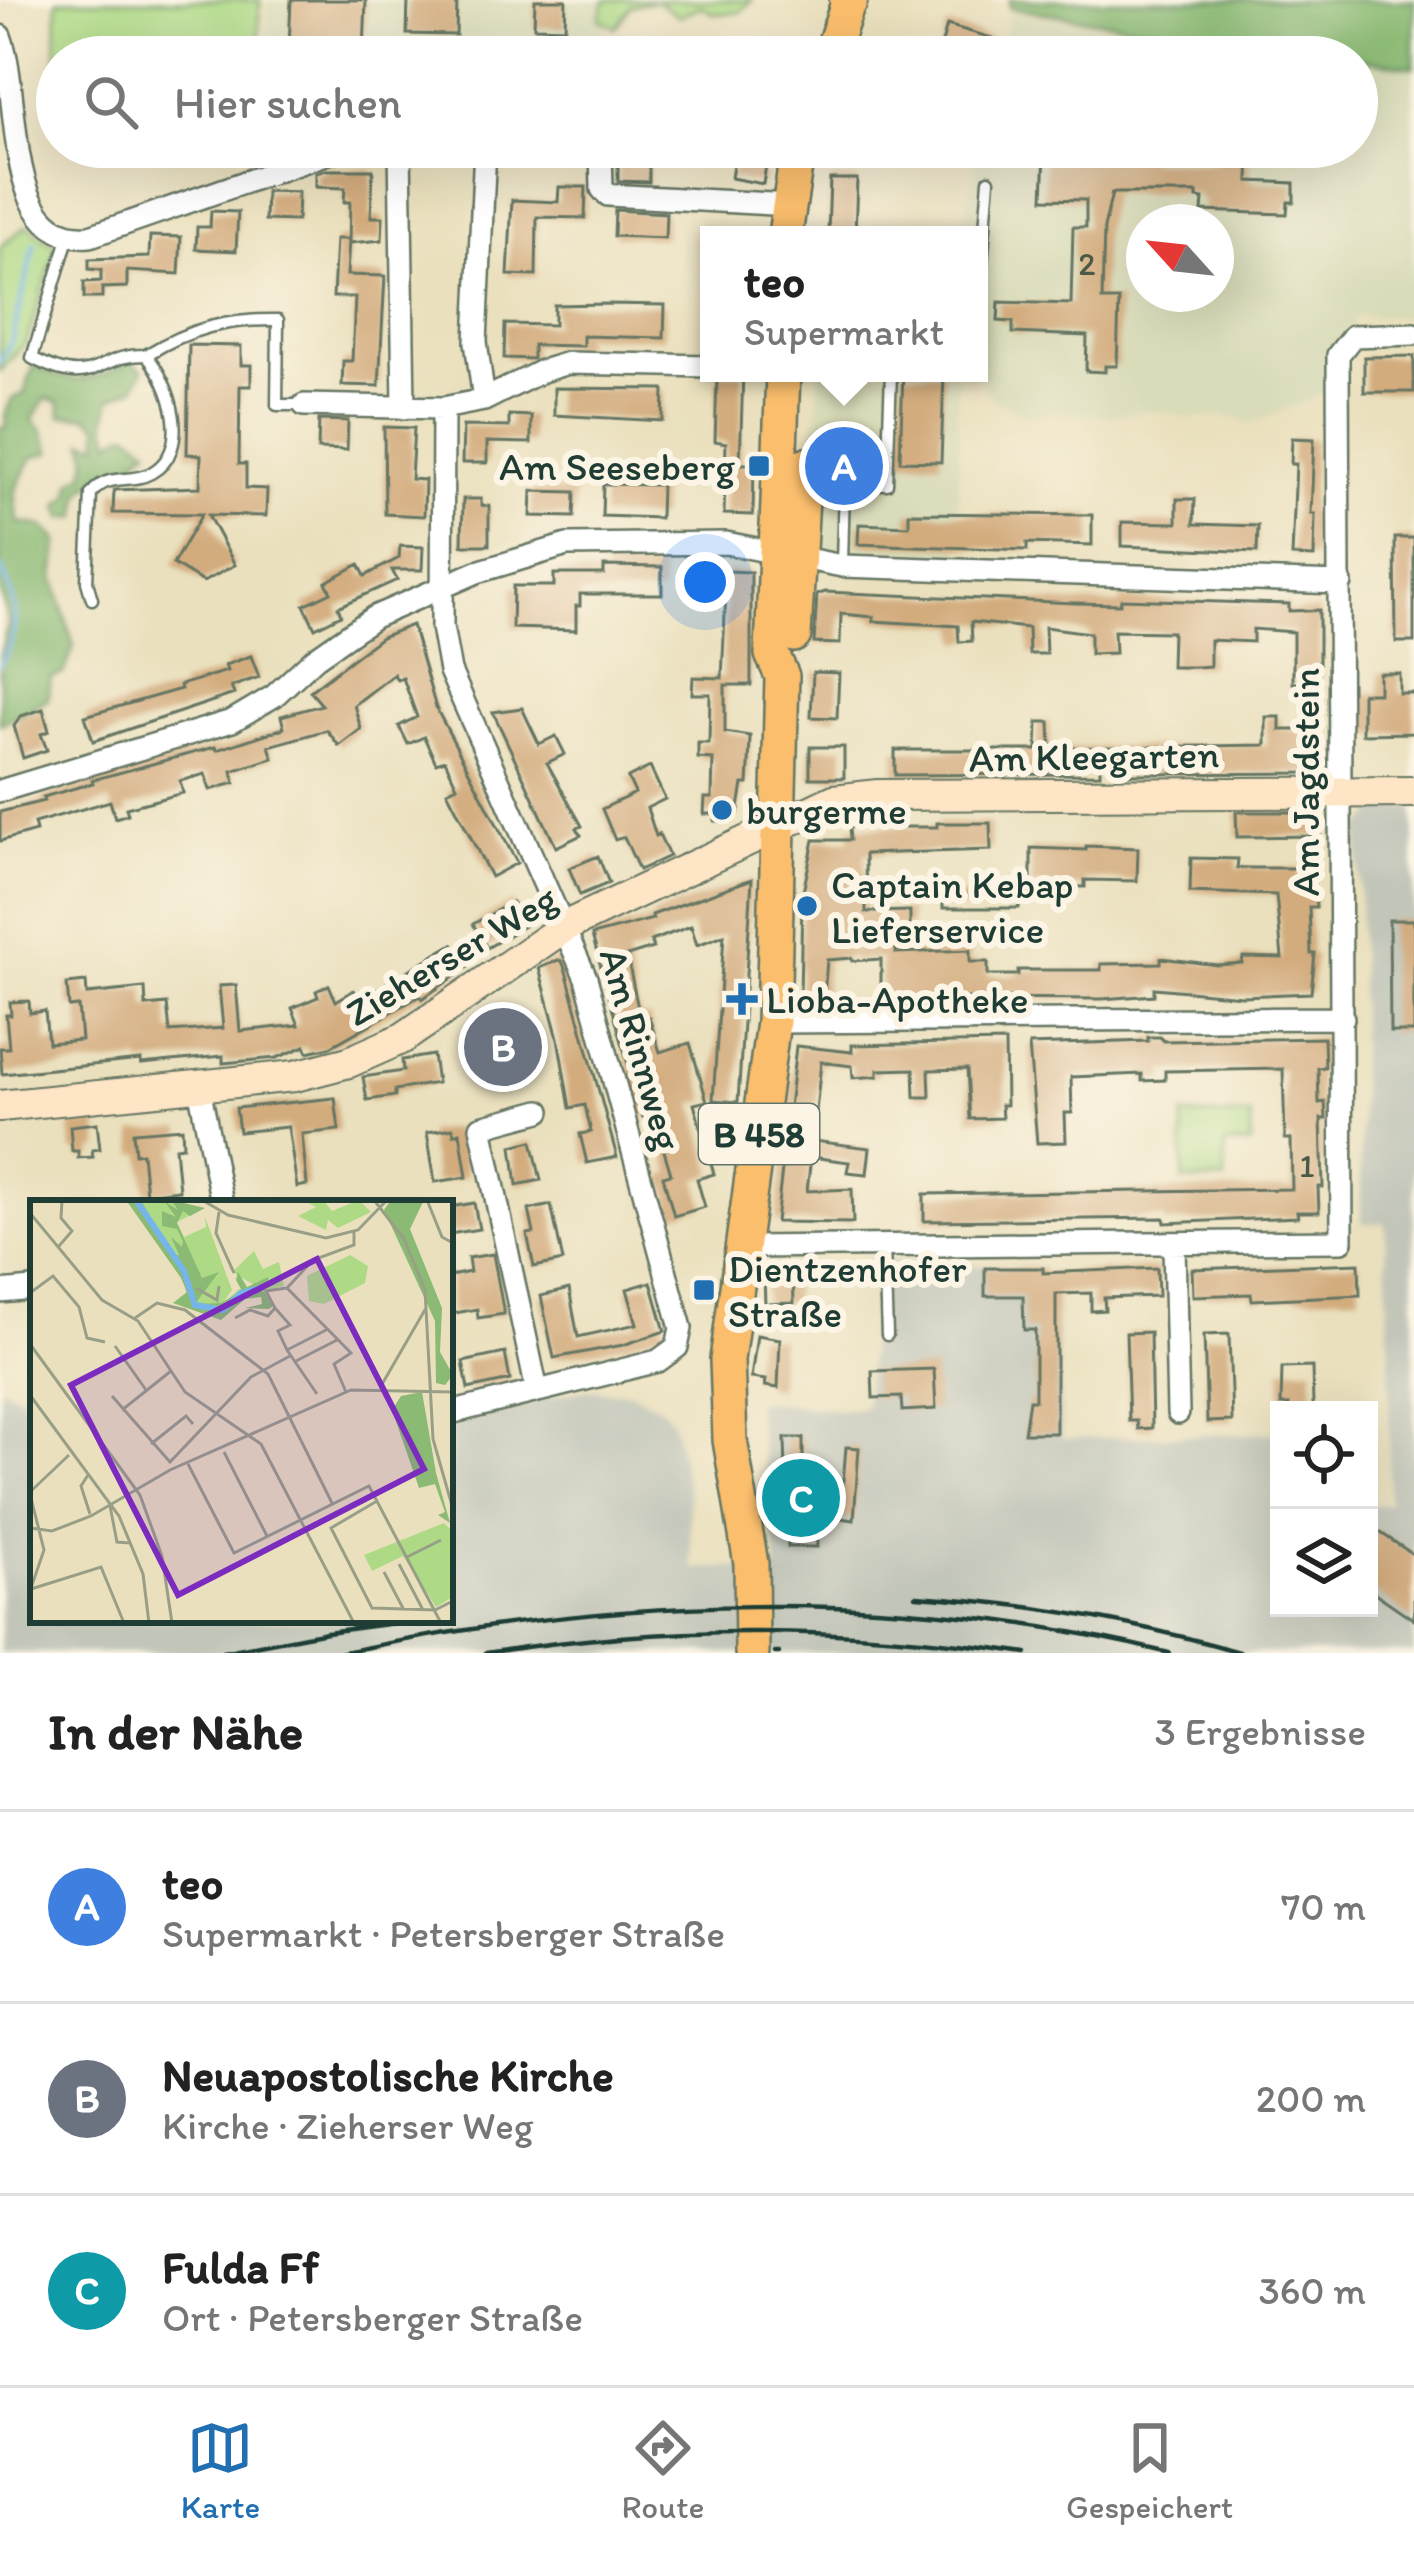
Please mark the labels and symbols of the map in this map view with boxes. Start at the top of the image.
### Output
north arrow [1126,204,1234,312]
house number: 2 [1078,244,1096,283]
pin: A [805,421,883,511]
place label: Am Seeseberg [499,443,735,490]
marker: Am Seeseberg [746,453,772,479]
your location [675,552,735,612]
street label: Am Jagdstein [1282,668,1329,896]
street label: Am Kleegarten [968,730,1220,782]
place label: burgerme [746,787,907,834]
marker: burgerme [709,797,735,823]
place label: Captain Kebap Lieferservice [831,861,1074,953]
street label: Zieherser Weg [337,874,565,1036]
marker: Captain Kebap Lieferservice [794,893,820,919]
street label: Am Rinnweg [590,943,692,1156]
place label: Lioba-Apotheke [766,976,1029,1023]
marker: Lioba-Apotheke [729,986,755,1012]
pin: B [464,1002,542,1092]
road number: B 458 [699,1104,819,1164]
house number: 1 [1299,1146,1315,1185]
inset map [30,1200,453,1623]
place label: Dientzenhofer Straße [728,1245,967,1337]
marker: Dientzenhofer Straße [691,1277,717,1303]
pin: C [762,1453,840,1543]

